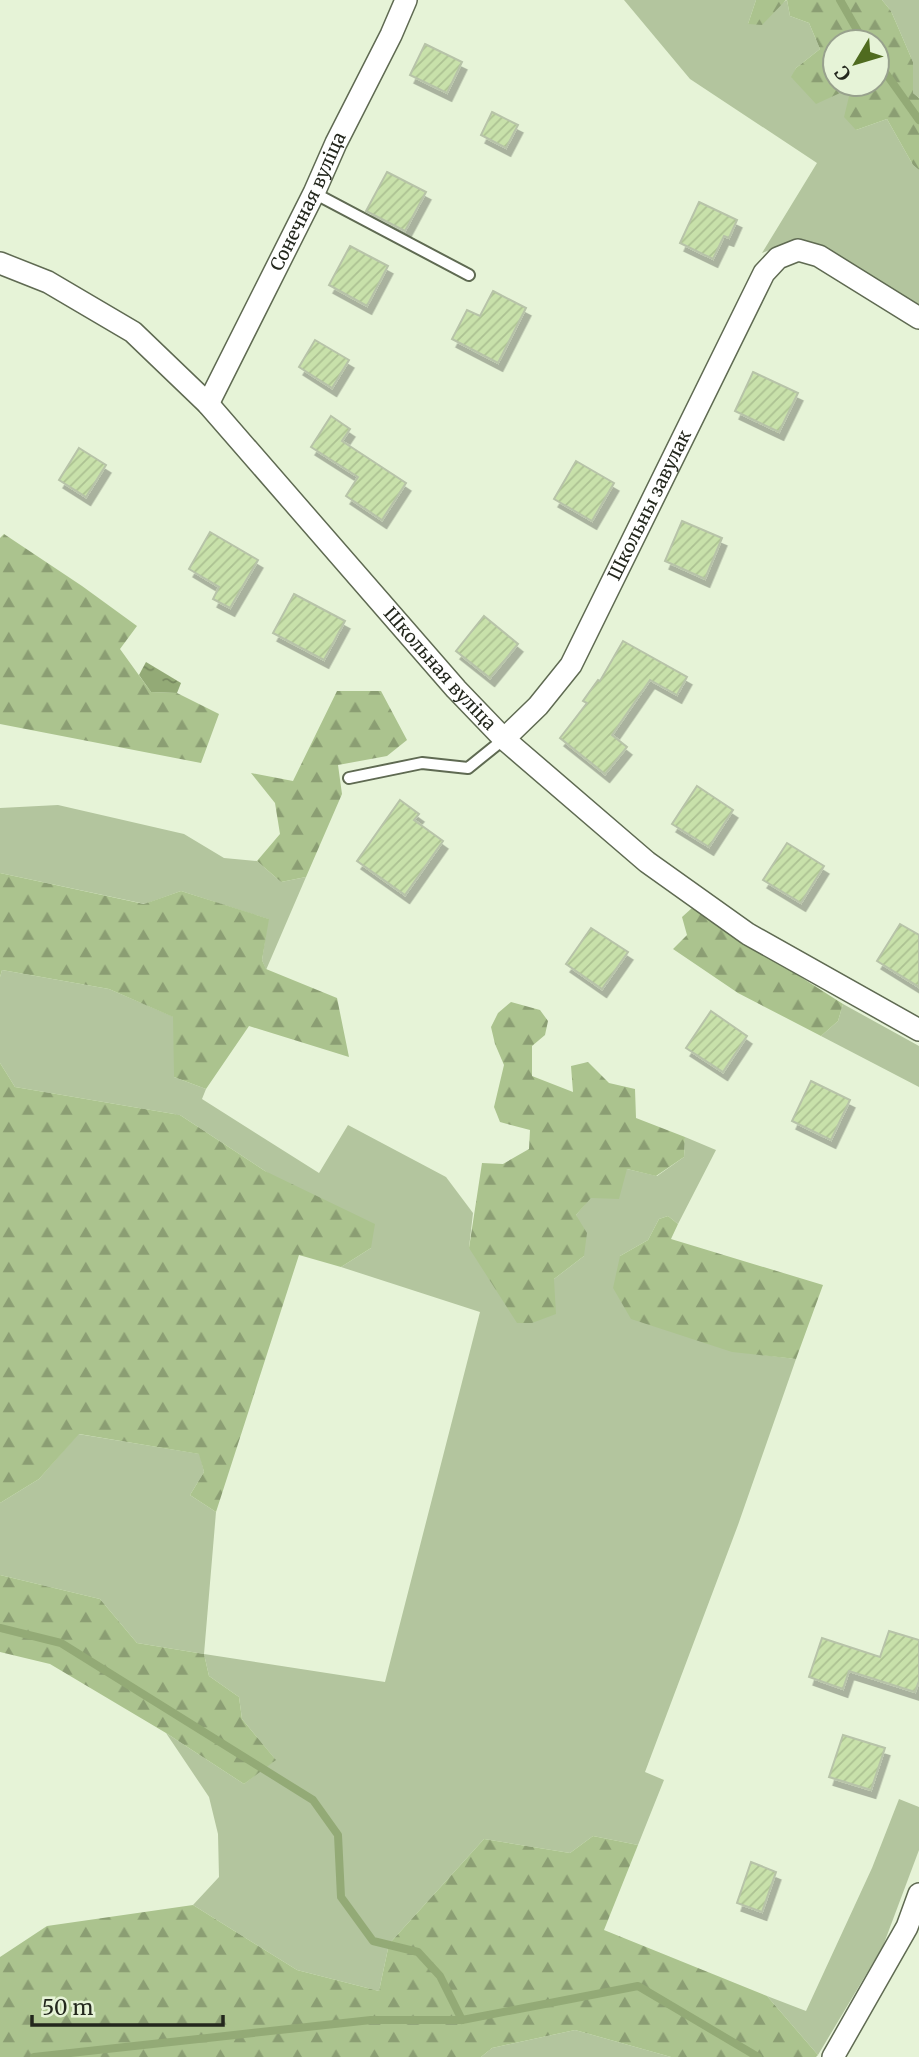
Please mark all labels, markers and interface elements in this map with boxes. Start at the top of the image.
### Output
north arrow [821,28,891,98]
text: С [829,61,856,86]
street label: Сонечная вуліца [265,128,351,275]
street label: Школьны завулак [602,425,696,584]
street label: Школьная вуліца [379,602,502,735]
scale bar [32,1983,222,2027]
text: 50 m [42,1994,93,2021]

